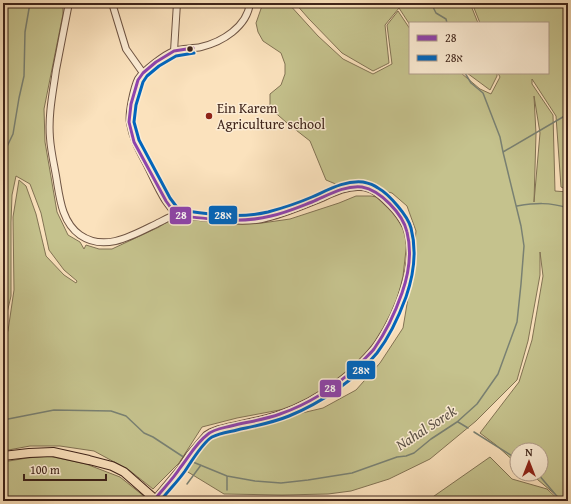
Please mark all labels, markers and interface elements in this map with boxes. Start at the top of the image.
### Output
legend [409,22,549,74]
text: 28 [445,29,457,46]
unlabelled marker [185,44,195,54]
text: 28א [445,49,463,66]
place label: Ein Karem Agriculture school [217,98,325,134]
marker: Ein Karem Agriculture school [204,111,214,121]
line badge: 28א [208,205,238,225]
line badge: 28 [169,206,192,225]
text: 28 [175,207,187,223]
text: 28א [214,207,232,223]
line badge: 28א [346,360,376,380]
text: 28א [352,362,370,378]
line badge: 28 [319,379,342,398]
text: 28 [324,380,336,396]
water label: Nahal Sorek [391,400,460,455]
north arrow [509,442,549,482]
text: N [525,444,533,460]
scale bar [24,456,106,482]
text: 100 m [30,461,60,478]

